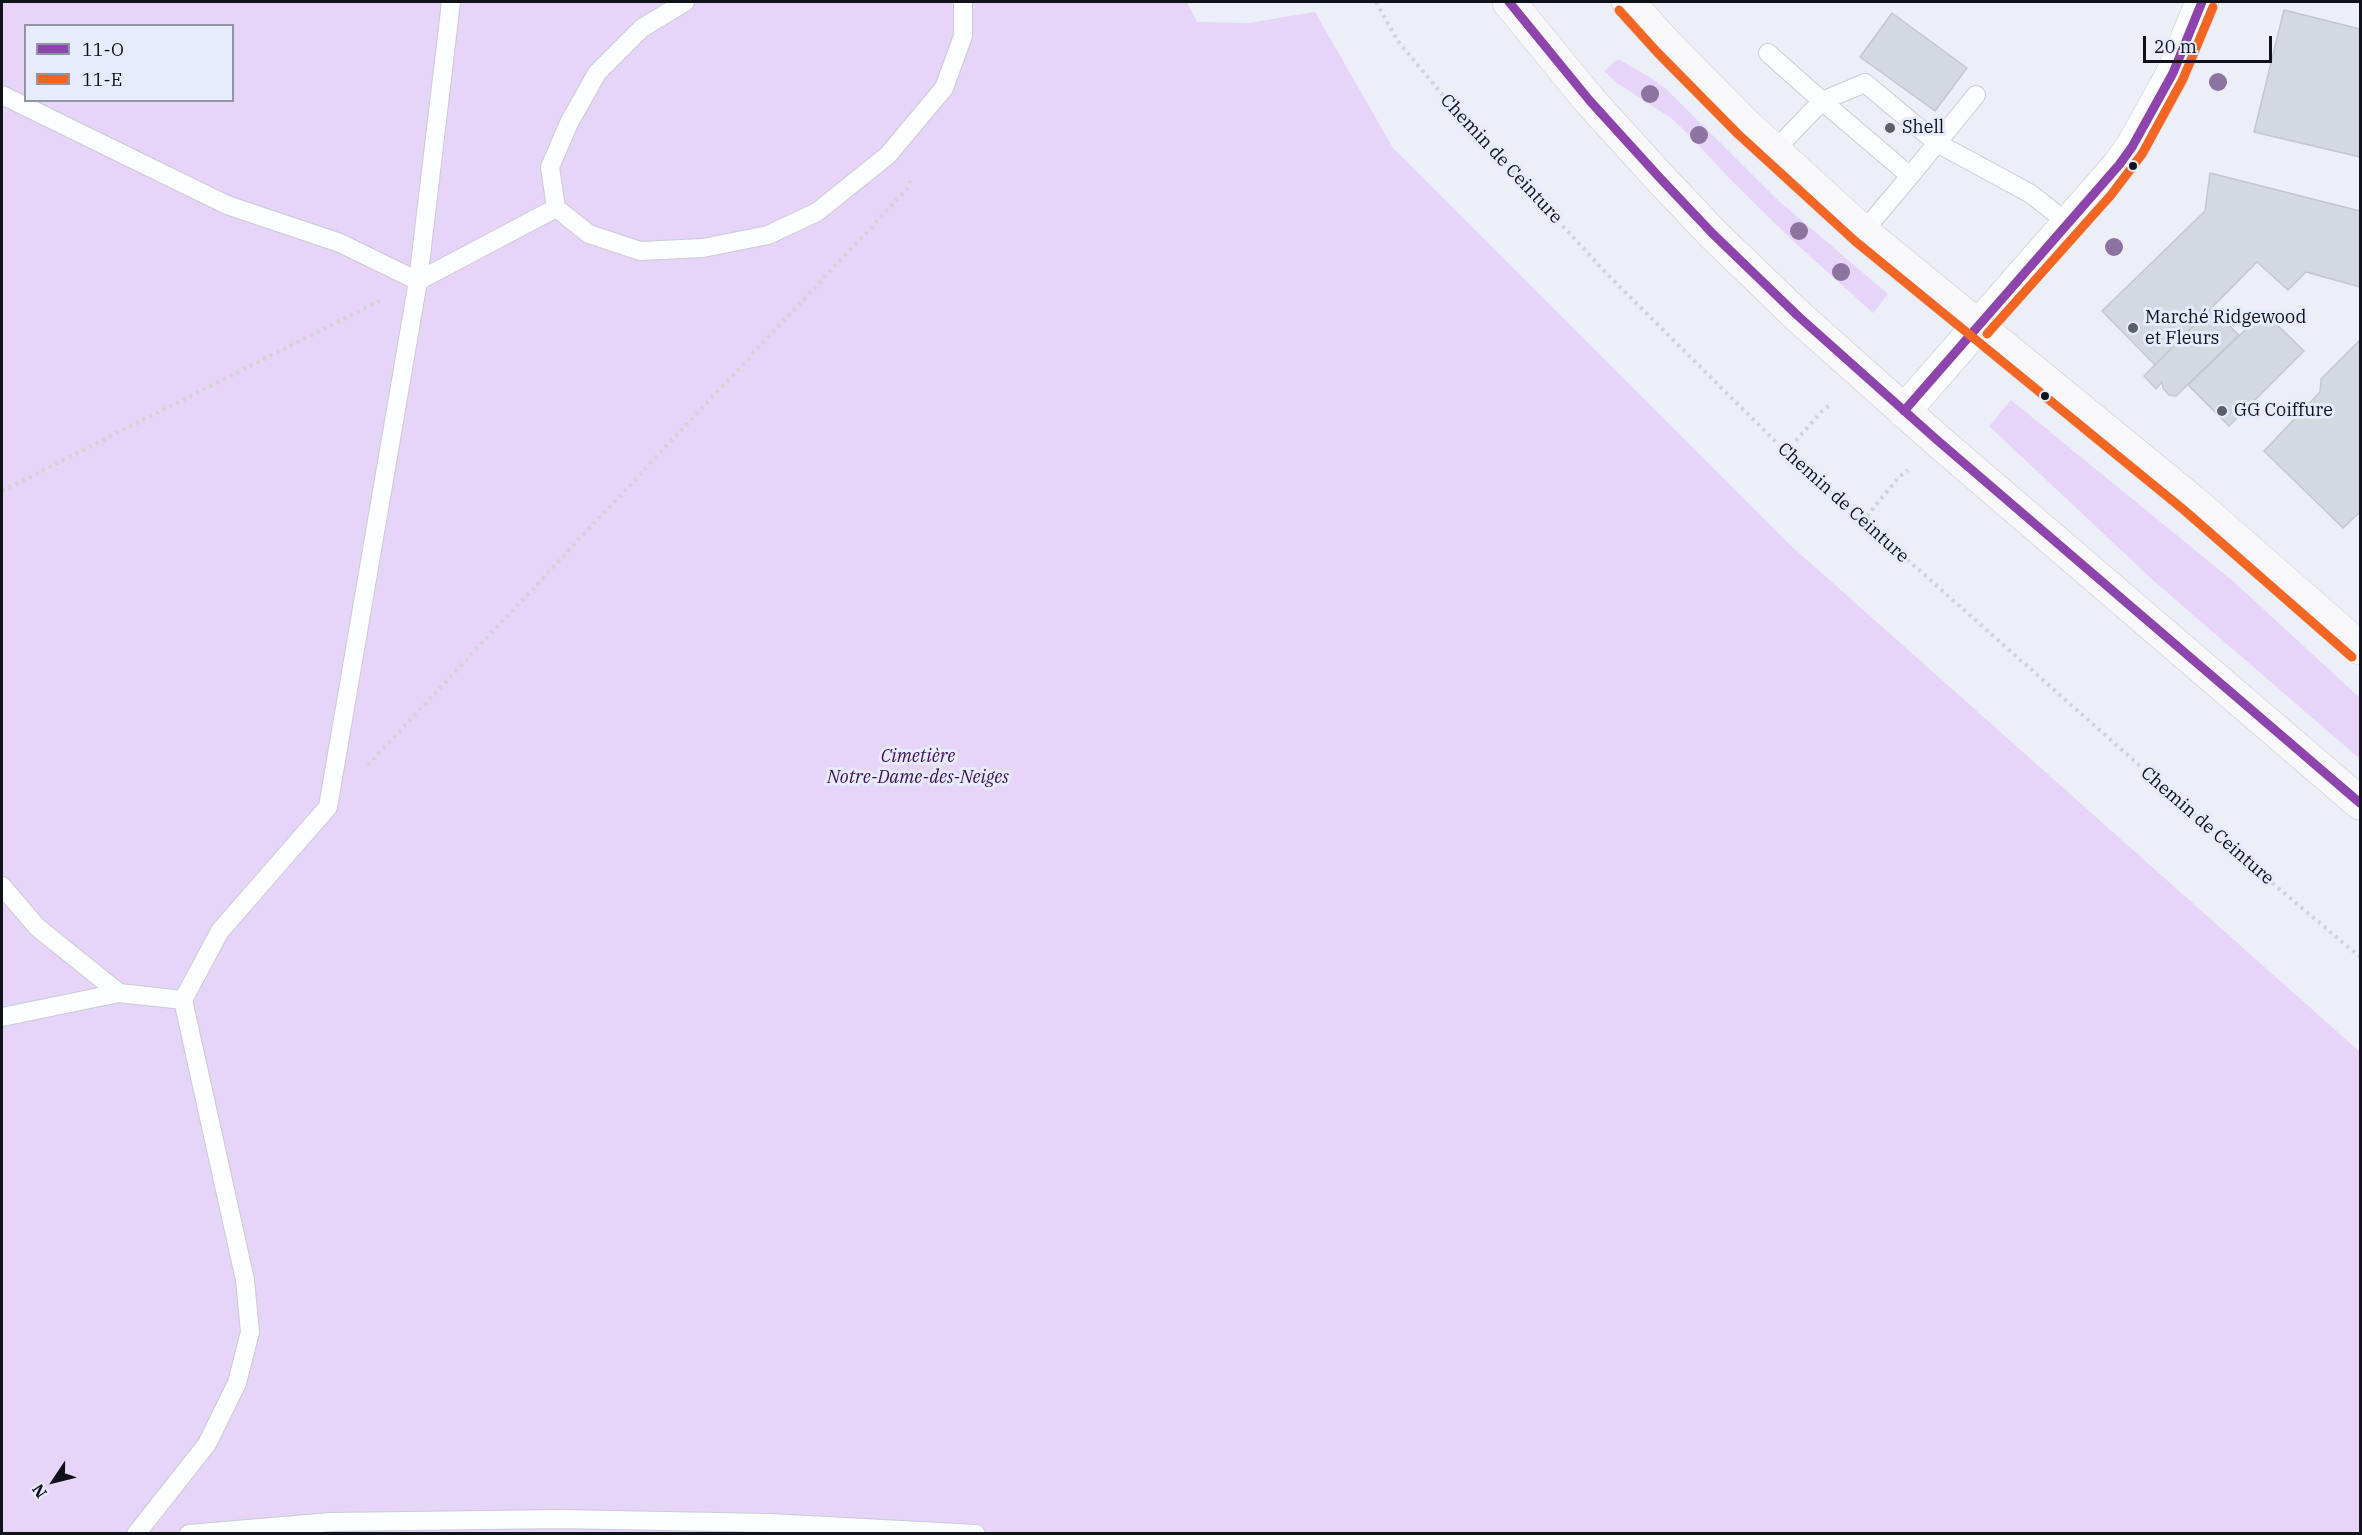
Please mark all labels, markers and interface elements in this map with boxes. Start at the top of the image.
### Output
legend [24,24,234,102]
scale bar [2146,24,2275,62]
text: 20 m [2154,35,2197,58]
text: 11-O [82,38,124,61]
text: 11-E [82,68,122,91]
street label: Chemin de Ceinture [1435,90,1567,228]
place label: Shell [1902,117,1944,139]
marker: Shell [1883,121,1897,135]
unlabelled marker [2127,160,2139,172]
place label: Marché Ridgewood et Fleurs [2145,307,2306,350]
marker: Marché Ridgewood et Fleurs [2126,321,2140,335]
unlabelled marker [2039,390,2051,402]
place label: GG Coiffure [2234,400,2333,422]
marker: GG Coiffure [2215,404,2229,418]
street label: Chemin de Ceinture [1773,438,1913,568]
park label: Cimetière Notre-Dame-des-Neiges [827,746,1009,789]
street label: Chemin de Ceinture [2136,762,2278,890]
north arrow [24,1451,84,1511]
text: N [27,1480,51,1502]

